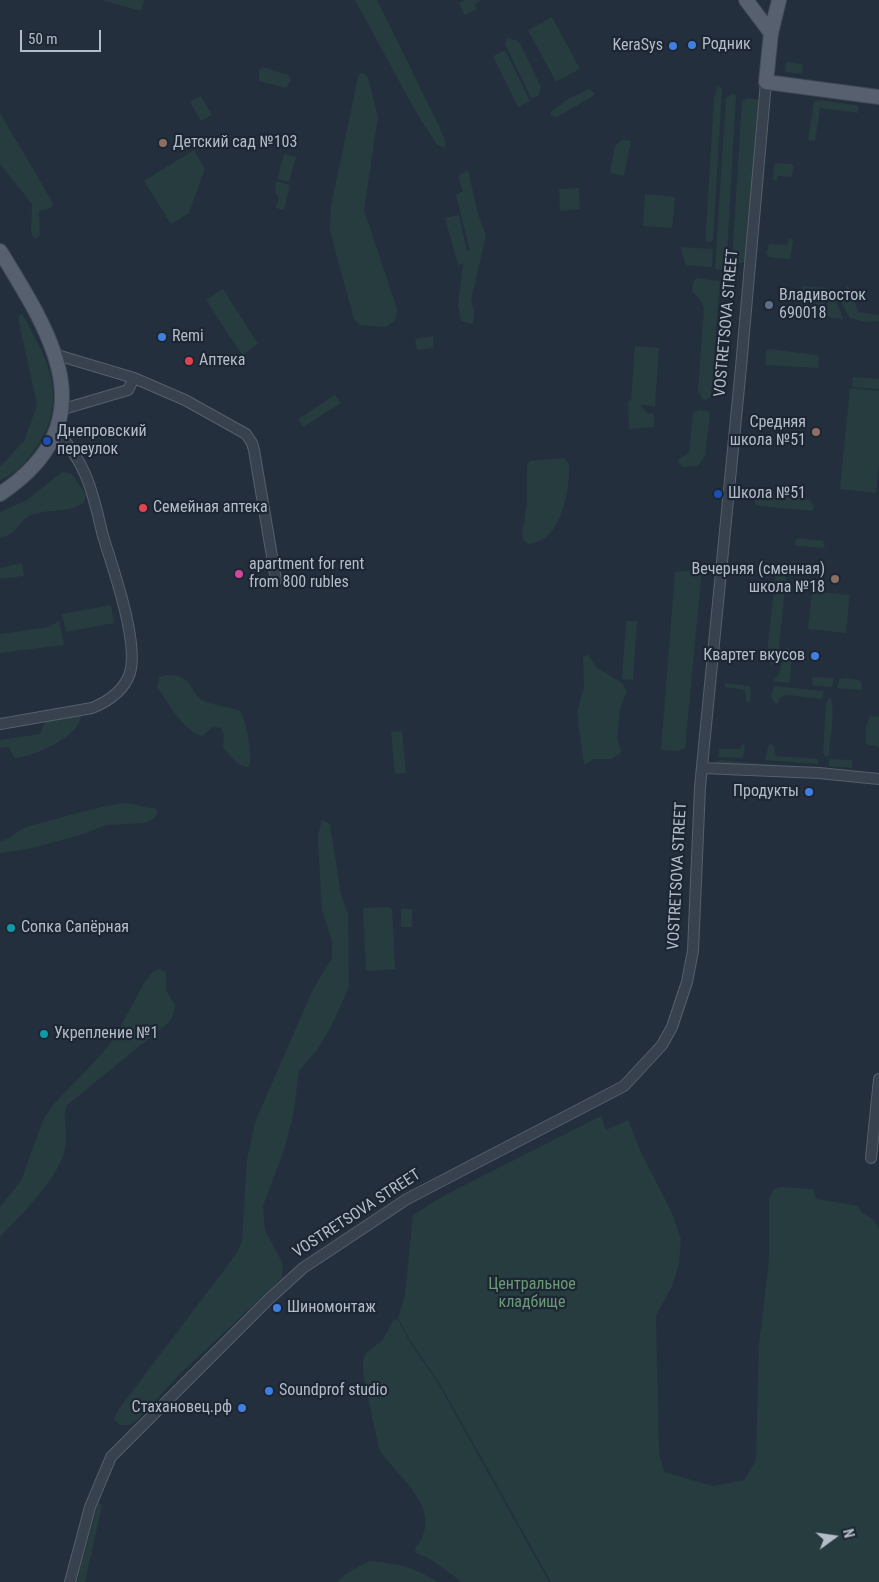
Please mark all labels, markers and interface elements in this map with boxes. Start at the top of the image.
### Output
scale bar [22,20,104,52]
text: 50 m [28,30,58,48]
place label: Родник [702,35,751,55]
place label: KeraSys [612,36,663,56]
marker: Родник [686,39,698,51]
marker: KeraSys [667,40,679,52]
place label: Детский сад №103 [173,133,297,153]
marker: Детский сад №103 [157,137,169,149]
street label: VOSTRETSOVA STREET [711,248,743,398]
place label: Владивосток 690018 [779,286,866,324]
marker: Владивосток 690018 [763,299,775,311]
place label: Remi [172,327,204,347]
marker: Remi [156,331,168,343]
place label: Аптека [199,351,245,371]
marker: Аптека [183,355,195,367]
place label: Средняя школа №51 [730,413,806,451]
place label: Днепровский переулок [57,422,147,460]
marker: Средняя школа №51 [810,426,822,438]
marker: Днепровский переулок [41,435,53,447]
place label: Школа №51 [728,484,806,504]
marker: Школа №51 [712,488,724,500]
place label: Семейная аптека [153,498,268,518]
marker: Семейная аптека [137,502,149,514]
place label: apartment for rent from 800 rubles [249,555,364,593]
place label: Вечерняя (сменная) школа №18 [691,560,825,598]
marker: apartment for rent from 800 rubles [233,568,245,580]
marker: Вечерняя (сменная) школа №18 [829,573,841,585]
place label: Квартет вкусов [703,646,805,666]
marker: Квартет вкусов [809,650,821,662]
place label: Продукты [733,782,799,802]
marker: Продукты [803,786,815,798]
street label: VOSTRETSOVA STREET [665,801,691,951]
place label: Сопка Сапёрная [21,918,129,938]
marker: Сопка Сапёрная [5,922,17,934]
place label: Укрепление №1 [54,1024,158,1044]
marker: Укрепление №1 [38,1028,50,1040]
street label: VOSTRETSOVA STREET [290,1166,424,1262]
park label: Центральное кладбище [488,1275,576,1313]
place label: Шиномонтаж [287,1298,376,1318]
marker: Шиномонтаж [271,1302,283,1314]
place label: Soundprof studio [279,1381,388,1401]
marker: Soundprof studio [263,1385,275,1397]
place label: Стахановец.рф [132,1398,232,1418]
marker: Стахановец.рф [236,1402,248,1414]
north arrow [809,1512,859,1562]
text: N [840,1527,857,1539]

